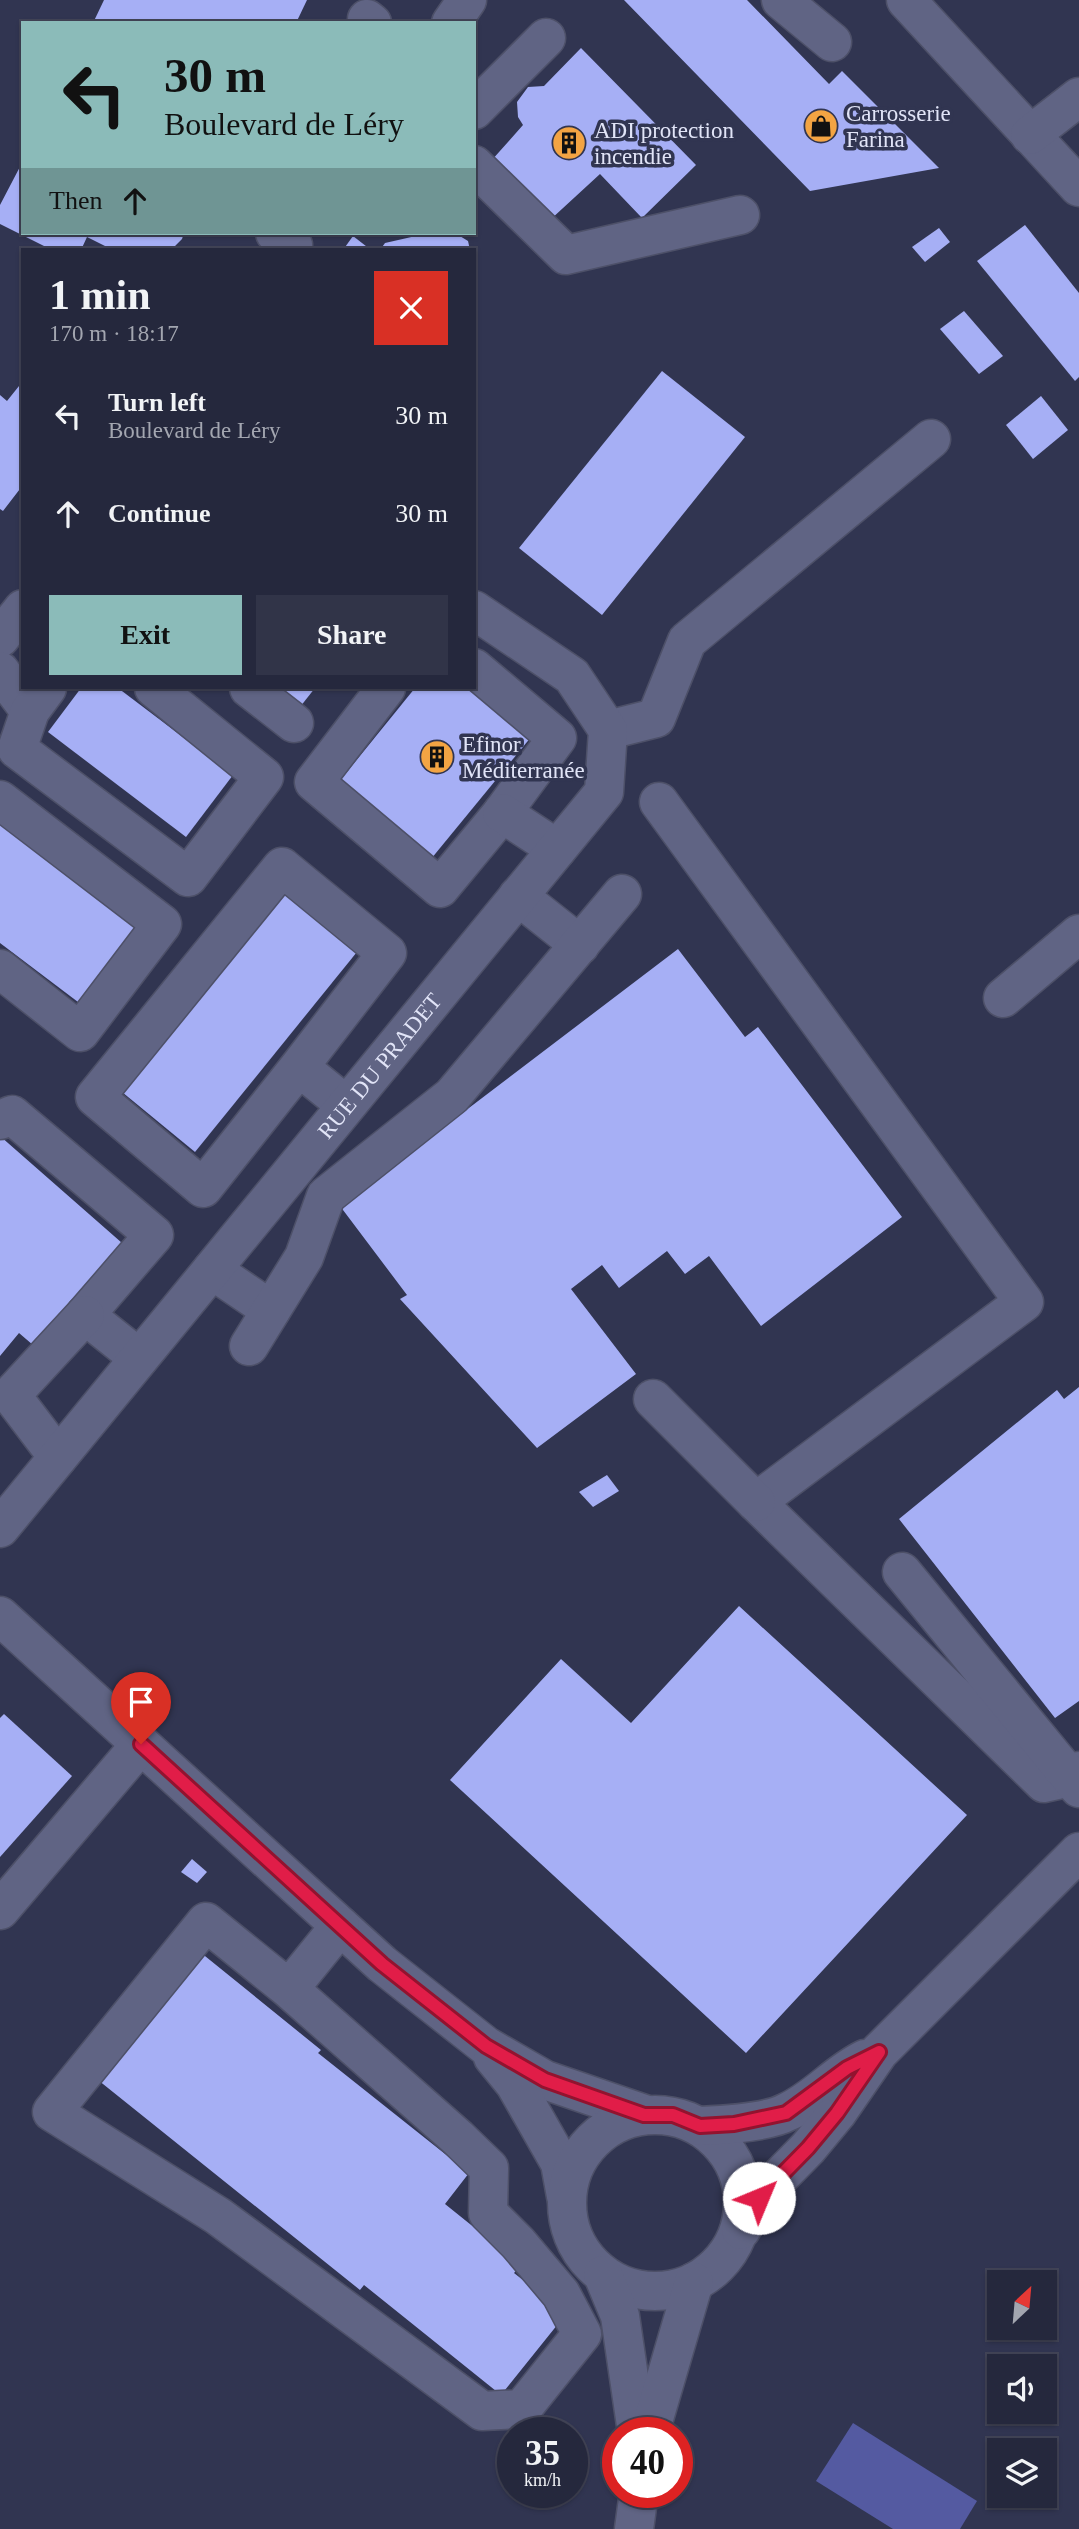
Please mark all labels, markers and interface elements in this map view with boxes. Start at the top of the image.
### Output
text: 30 m [164,48,266,103]
icon: left [49,49,140,140]
place label: Carrosserie Farina [846,101,951,152]
text: Boulevard de Léry [164,106,404,142]
shop icon: Carrosserie Farina [802,107,840,145]
place label: ADI protection incendie [594,118,734,169]
building icon: ADI protection incendie [550,124,588,162]
icon: ahead [116,182,154,220]
text: Then [49,186,102,215]
button: close [374,271,448,345]
text: 1 min [49,272,151,318]
text: 170 m · 18:17 [49,321,179,346]
text: Turn left [108,388,206,417]
icon: left [49,397,87,435]
text: 30 m [395,401,448,430]
text: Boulevard de Léry [108,418,280,443]
icon: ahead [49,495,87,533]
text: Continue [108,499,211,528]
text: 30 m [395,499,448,528]
button: Exit [49,595,242,675]
button: Share [256,595,448,675]
place label: Efinor Méditerranée [462,732,585,783]
building icon: Efinor Méditerranée [418,738,456,776]
street label: RUE DU PRADET [313,988,447,1144]
pin [111,1672,171,1744]
icon: arrive [122,1683,160,1721]
position arrow [722,2161,796,2235]
north arrow [987,2270,1057,2340]
map controls [987,2270,1057,2508]
button: sound [987,2354,1057,2424]
speed limit sign: 40 [602,2417,693,2508]
text: 35 [525,2434,560,2473]
button: layers [987,2438,1057,2508]
text: km/h [524,2470,561,2490]

